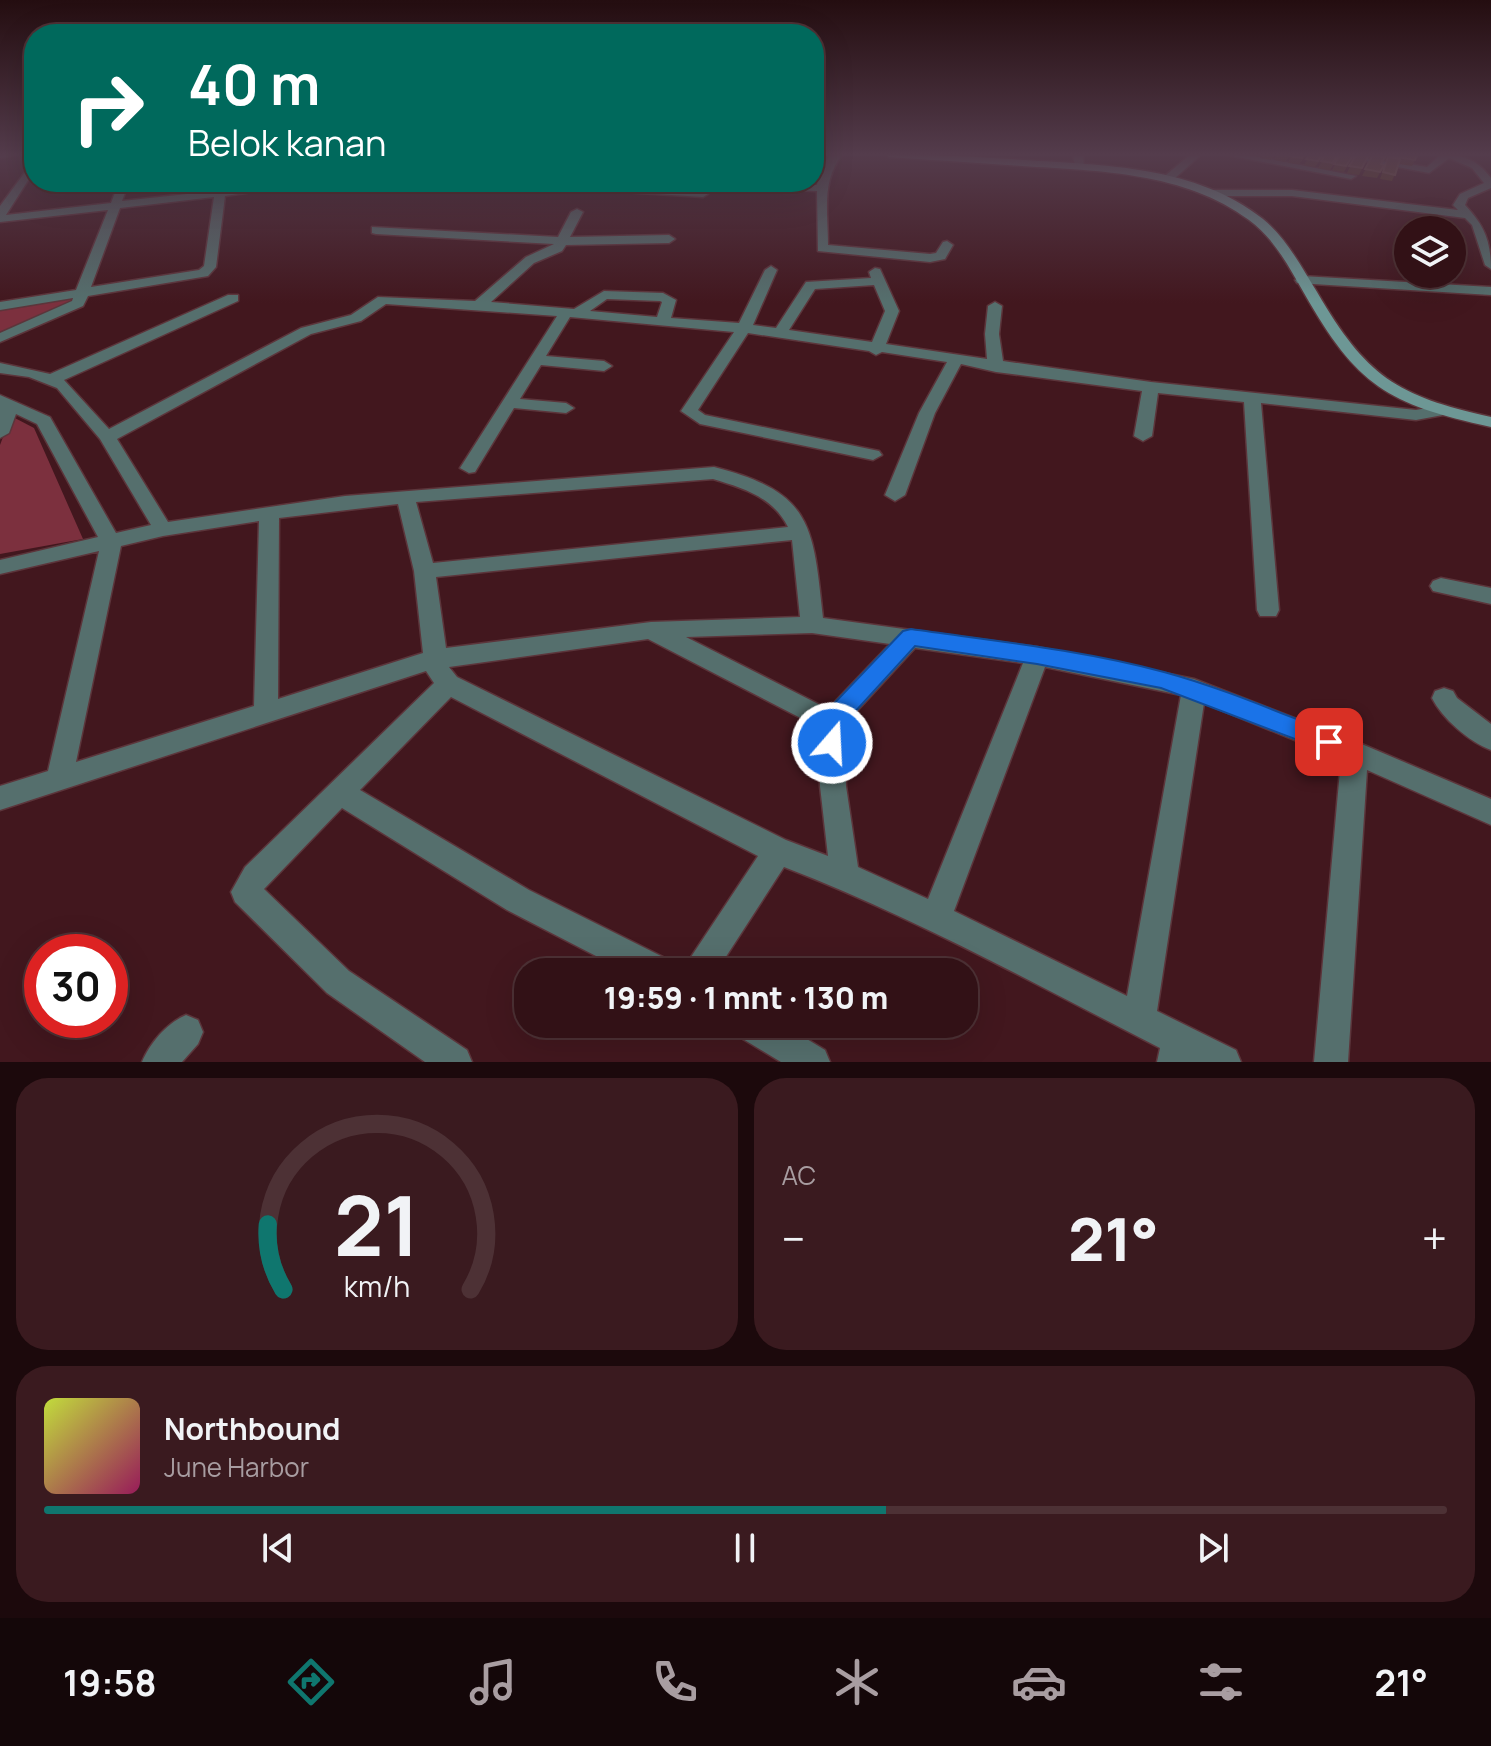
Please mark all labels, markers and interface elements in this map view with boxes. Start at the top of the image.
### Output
text: 40 m [188,45,320,122]
icon: right [56,56,160,160]
text: Belok kanan [188,118,387,167]
map controls [1394,216,1466,288]
button: layers [1394,216,1466,288]
position arrow [790,701,874,785]
pin [1295,708,1363,776]
icon: arrive [1307,720,1351,764]
speed limit sign: 30 [24,934,128,1038]
text: 19:59 · 1 mnt · 130 m [604,977,888,1018]
text: AC [782,1157,816,1193]
text: 21 [334,1167,420,1281]
text: 21° [1068,1197,1159,1279]
text: − [782,1208,805,1268]
text: + [1422,1208,1447,1268]
text: km/h [344,1267,410,1306]
text: Northbound [164,1408,341,1449]
text: June Harbor [164,1449,309,1485]
icon: previous [256,1526,300,1570]
icon: pause [723,1526,767,1570]
icon: next [1191,1526,1235,1570]
icon: directions [283,1654,339,1710]
icon: music [465,1654,521,1710]
icon: phone [647,1654,703,1710]
icon: climate [829,1654,885,1710]
icon: car [1011,1654,1067,1710]
icon: filters [1193,1654,1249,1710]
text: 19:58 [63,1658,157,1707]
text: 21° [1375,1658,1428,1707]

